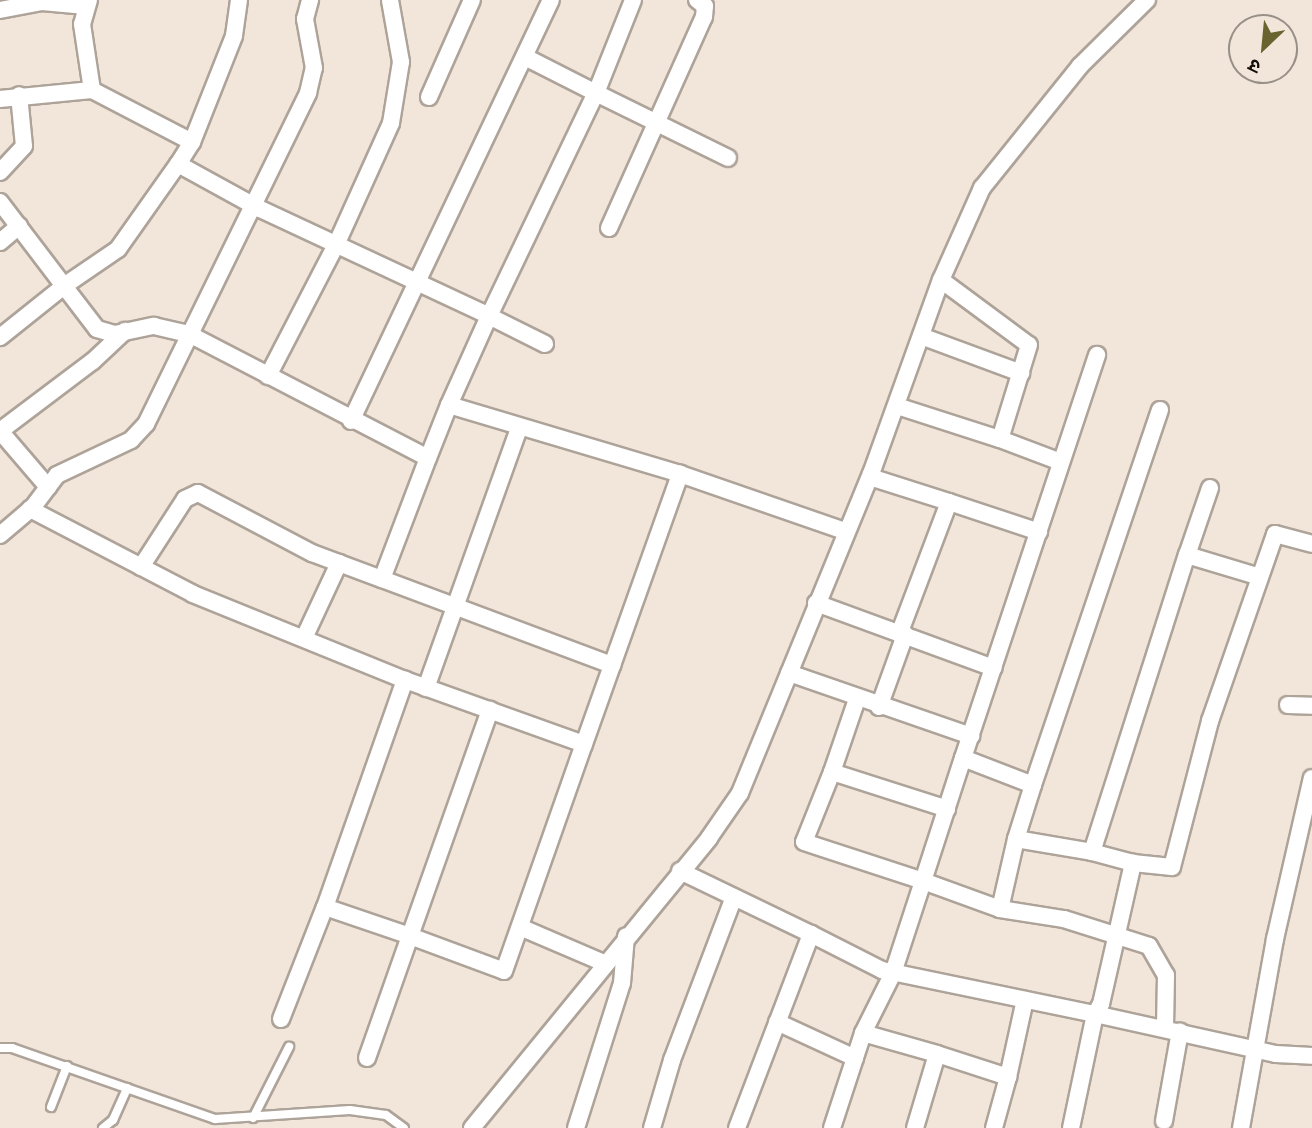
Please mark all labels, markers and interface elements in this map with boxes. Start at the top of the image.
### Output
north arrow [1228,14,1298,84]
text: उ [1244,53,1265,79]

